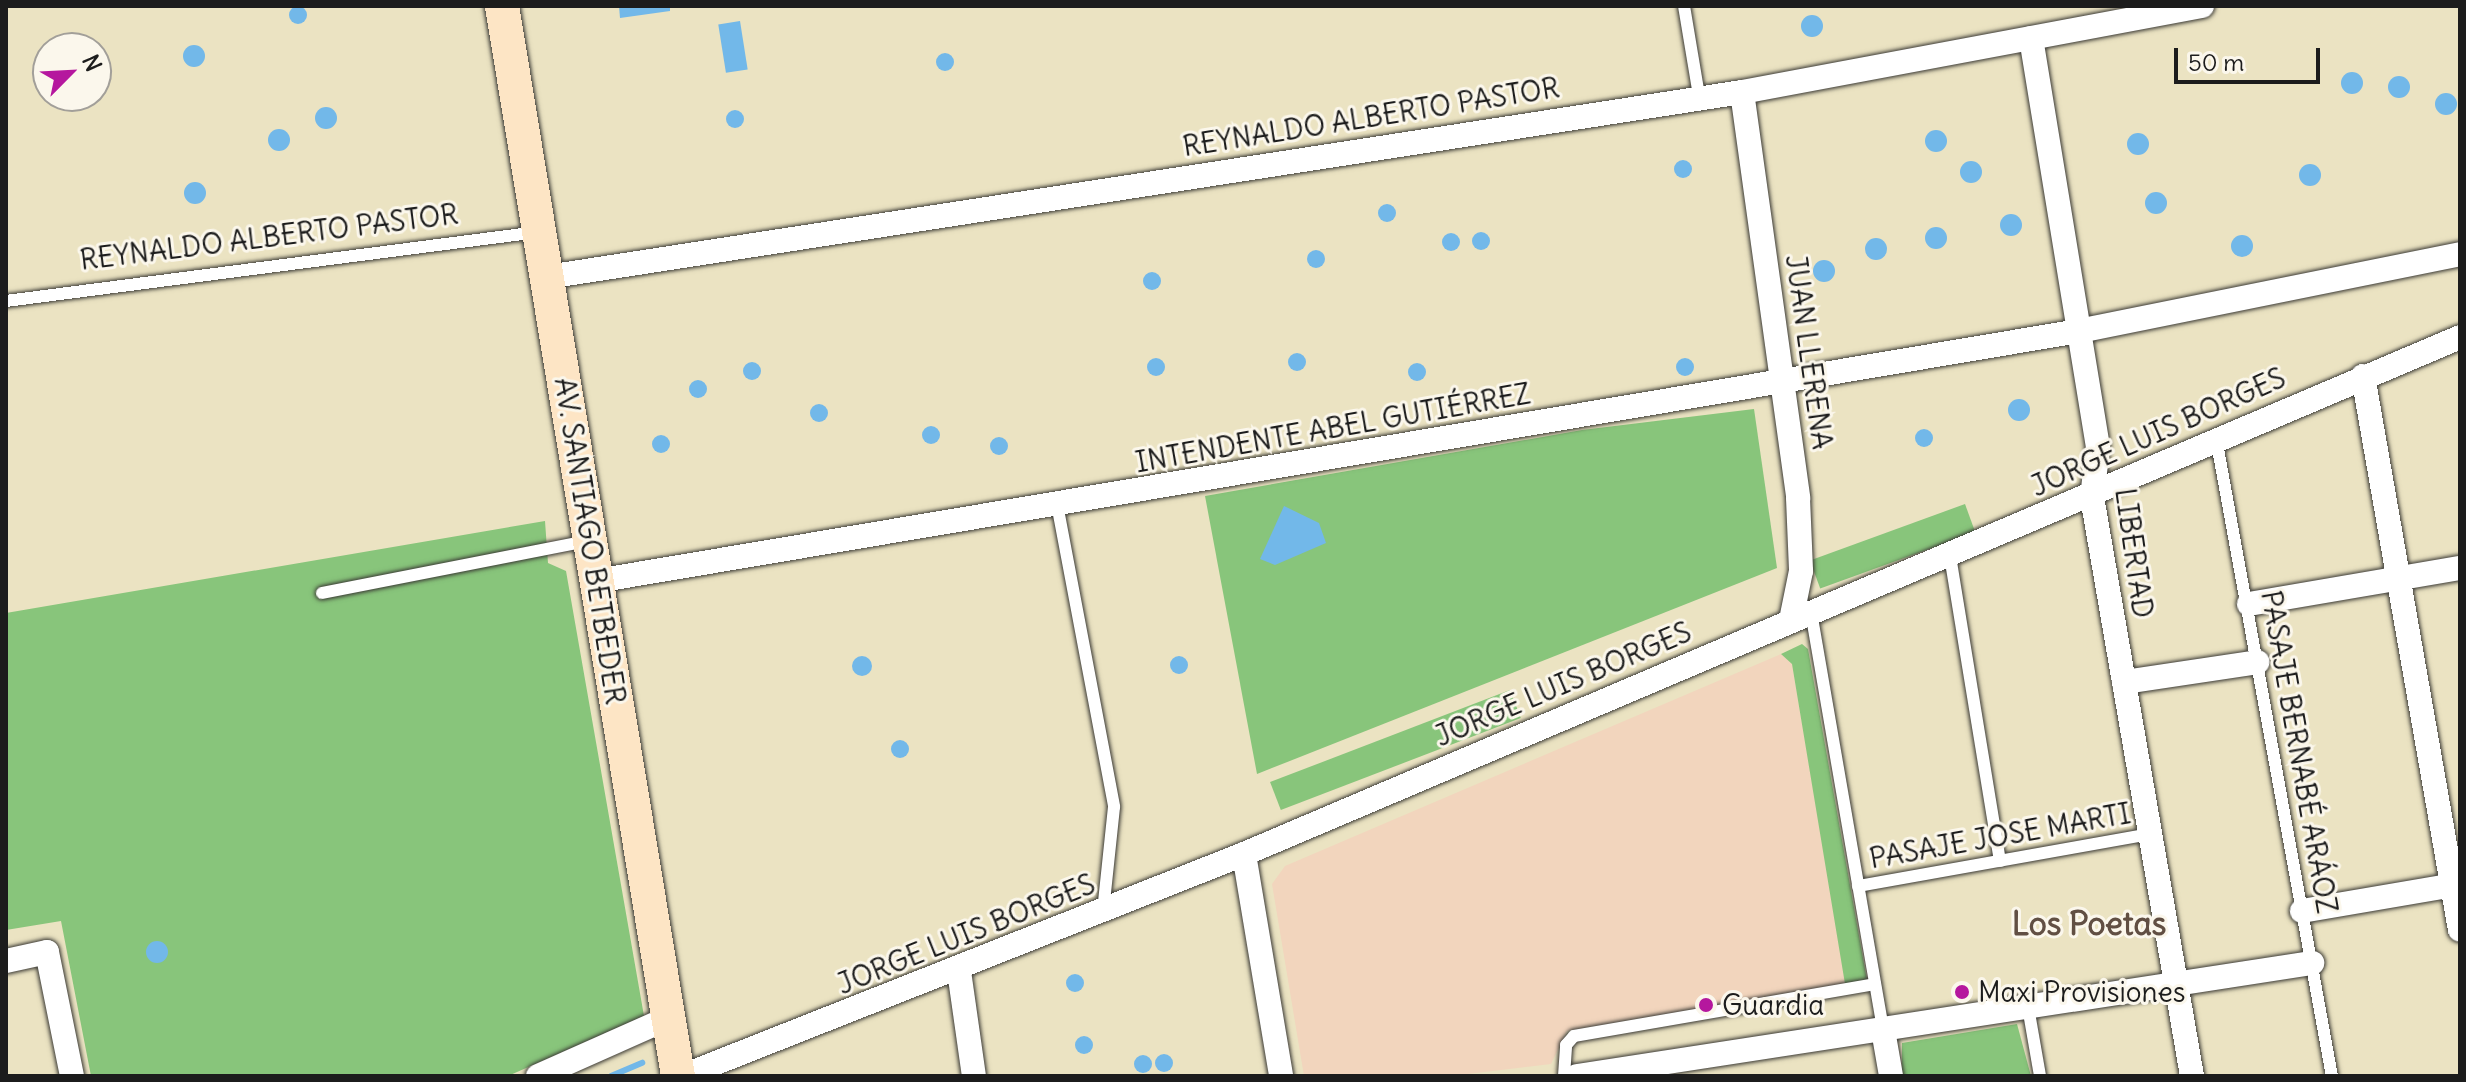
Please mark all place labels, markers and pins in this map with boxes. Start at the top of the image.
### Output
place label: Maxi Provisiones [1978,975,2186,1009]
marker: Maxi Provisiones [1953,983,1971,1001]
place label: Guardia [1722,988,1824,1022]
marker: Guardia [1697,996,1715,1014]

